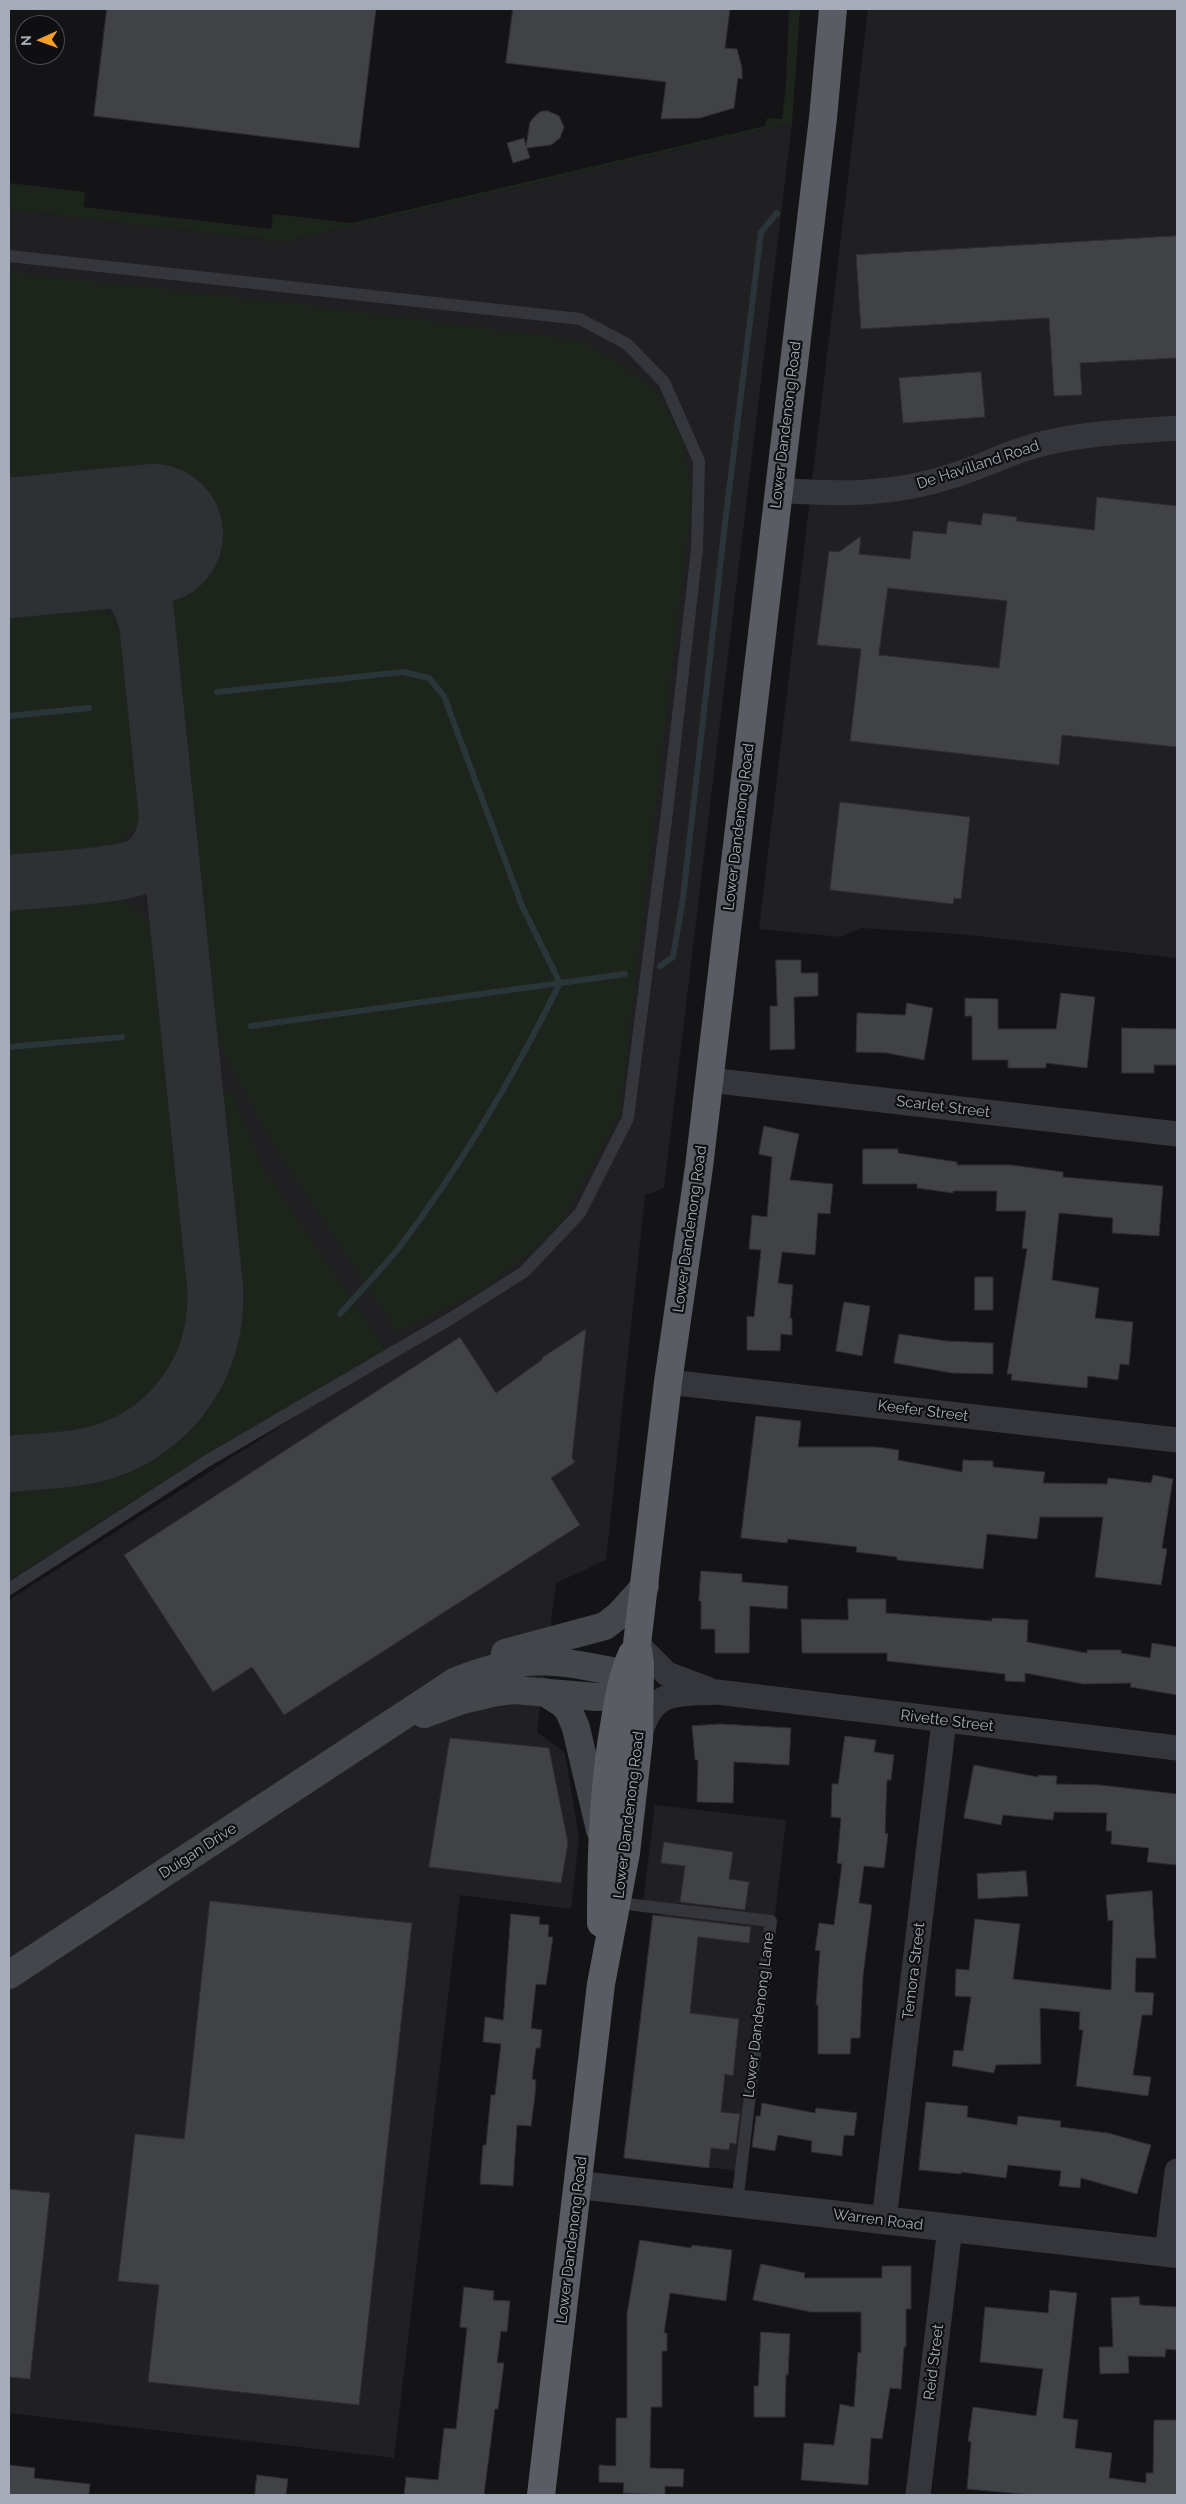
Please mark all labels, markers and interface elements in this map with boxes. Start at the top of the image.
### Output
north arrow [15,15,65,65]
text: N [18,35,34,46]
street label: Lower Dandenong Road [767,340,805,510]
street label: De Havilland Road [914,437,1042,493]
street label: Lower Dandenong Road [720,742,758,912]
street label: Scarlet Street [895,1092,991,1122]
street label: Lower Dandenong Road [669,1144,711,1314]
street label: Keefer Street [877,1397,969,1425]
street label: Rivette Street [899,1706,995,1736]
street label: Lower Dandenong Road [610,1730,648,1900]
street label: Duigan Drive [156,1819,240,1883]
street label: Temora Street [899,1921,929,2021]
street label: Lower Dandenong Lane [740,1931,778,2099]
street label: Lower Dandenong Road [553,2155,591,2325]
street label: Warren Road [832,2206,924,2234]
street label: Reid Street [920,2323,948,2401]

